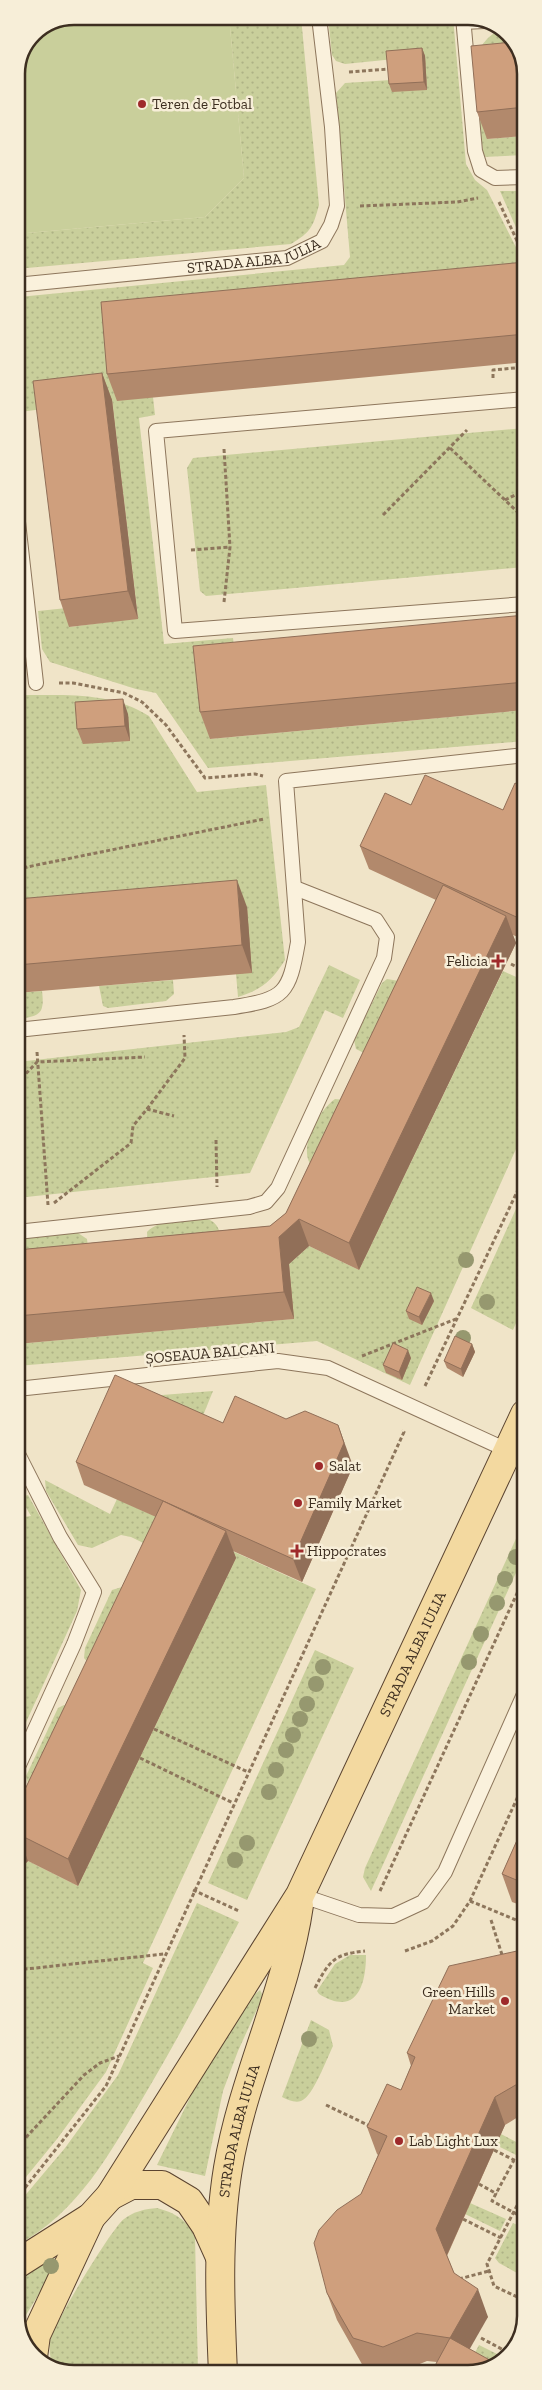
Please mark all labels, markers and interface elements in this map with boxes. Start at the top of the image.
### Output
place label: Teren de Fotbal [152,95,252,113]
marker: Teren de Fotbal [136,98,148,110]
street label: STRADA ALBA IULIA [186,234,323,277]
place label: Felicia [446,952,488,970]
marker: Felicia [492,955,504,967]
street label: ȘOSEAUA BALCANI [145,1338,275,1368]
place label: Salat [329,1457,361,1475]
marker: Salat [313,1460,325,1472]
place label: Family Market [308,1494,402,1512]
marker: Family Market [292,1497,304,1509]
place label: Hippocrates [307,1542,386,1560]
marker: Hippocrates [291,1545,303,1557]
street label: STRADA ALBA IULIA [376,1588,450,1720]
place label: Green Hills Market [422,1983,495,2018]
marker: Green Hills Market [499,1995,511,2007]
street label: STRADA ALBA IULIA [215,2062,264,2198]
place label: Lab Light Lux [409,2132,498,2150]
marker: Lab Light Lux [393,2135,405,2147]

